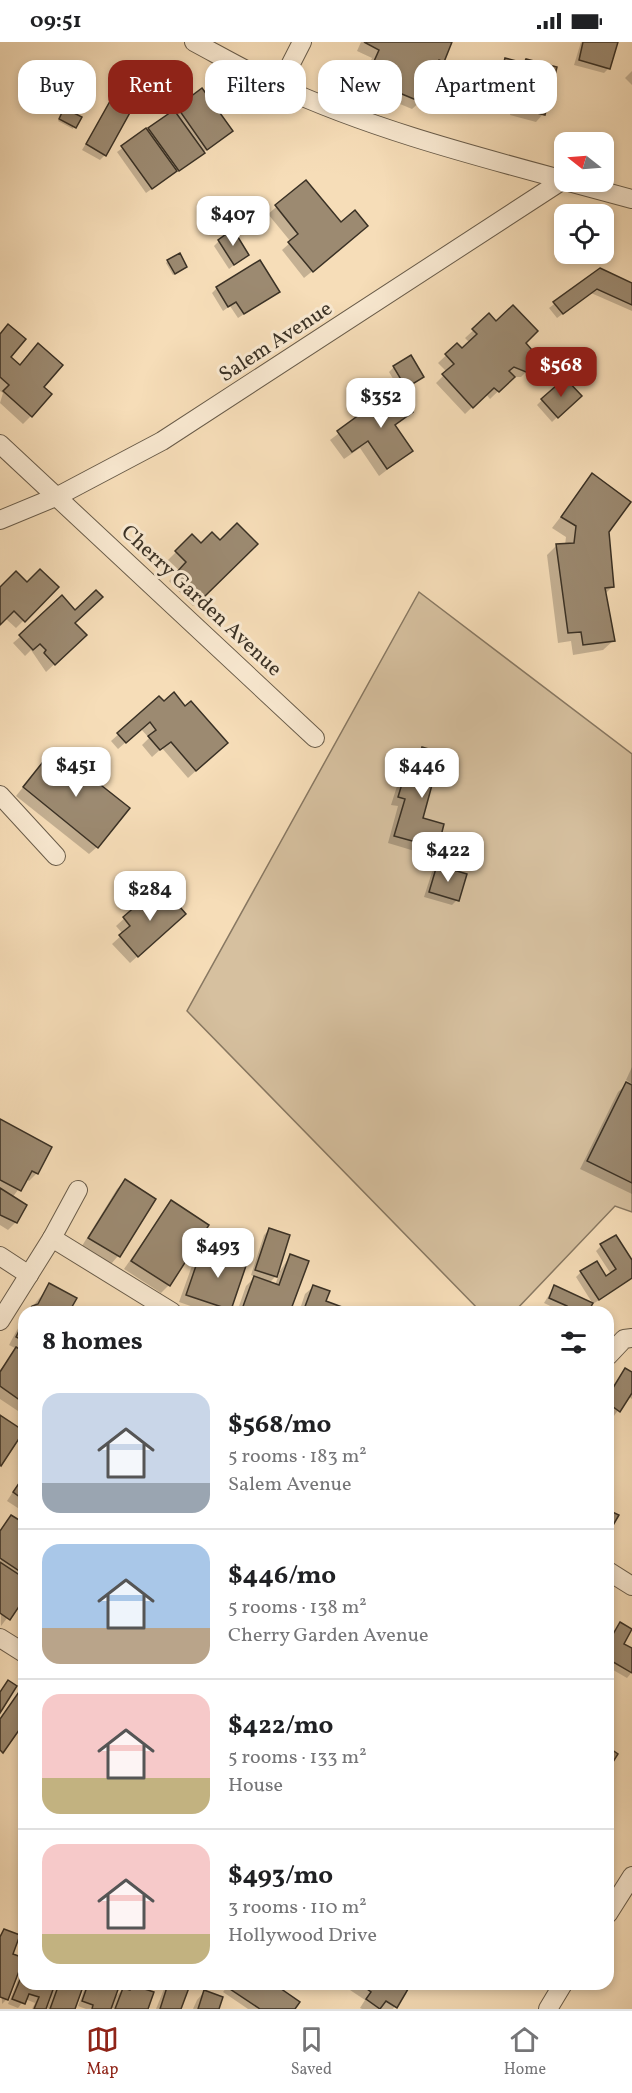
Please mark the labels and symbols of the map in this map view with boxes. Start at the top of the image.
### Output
north arrow [554,132,614,192]
pin: $407 [197,196,269,247]
street label: Salem Avenue [214,295,338,390]
pin: $568 [525,347,597,398]
pin: $352 [345,378,417,429]
street label: Cherry Garden Avenue [114,519,288,684]
pin: $451 [40,747,112,798]
pin: $446 [386,748,458,799]
pin: $422 [412,832,484,883]
pin: $284 [114,871,186,922]
pin: $493 [182,1228,254,1279]

